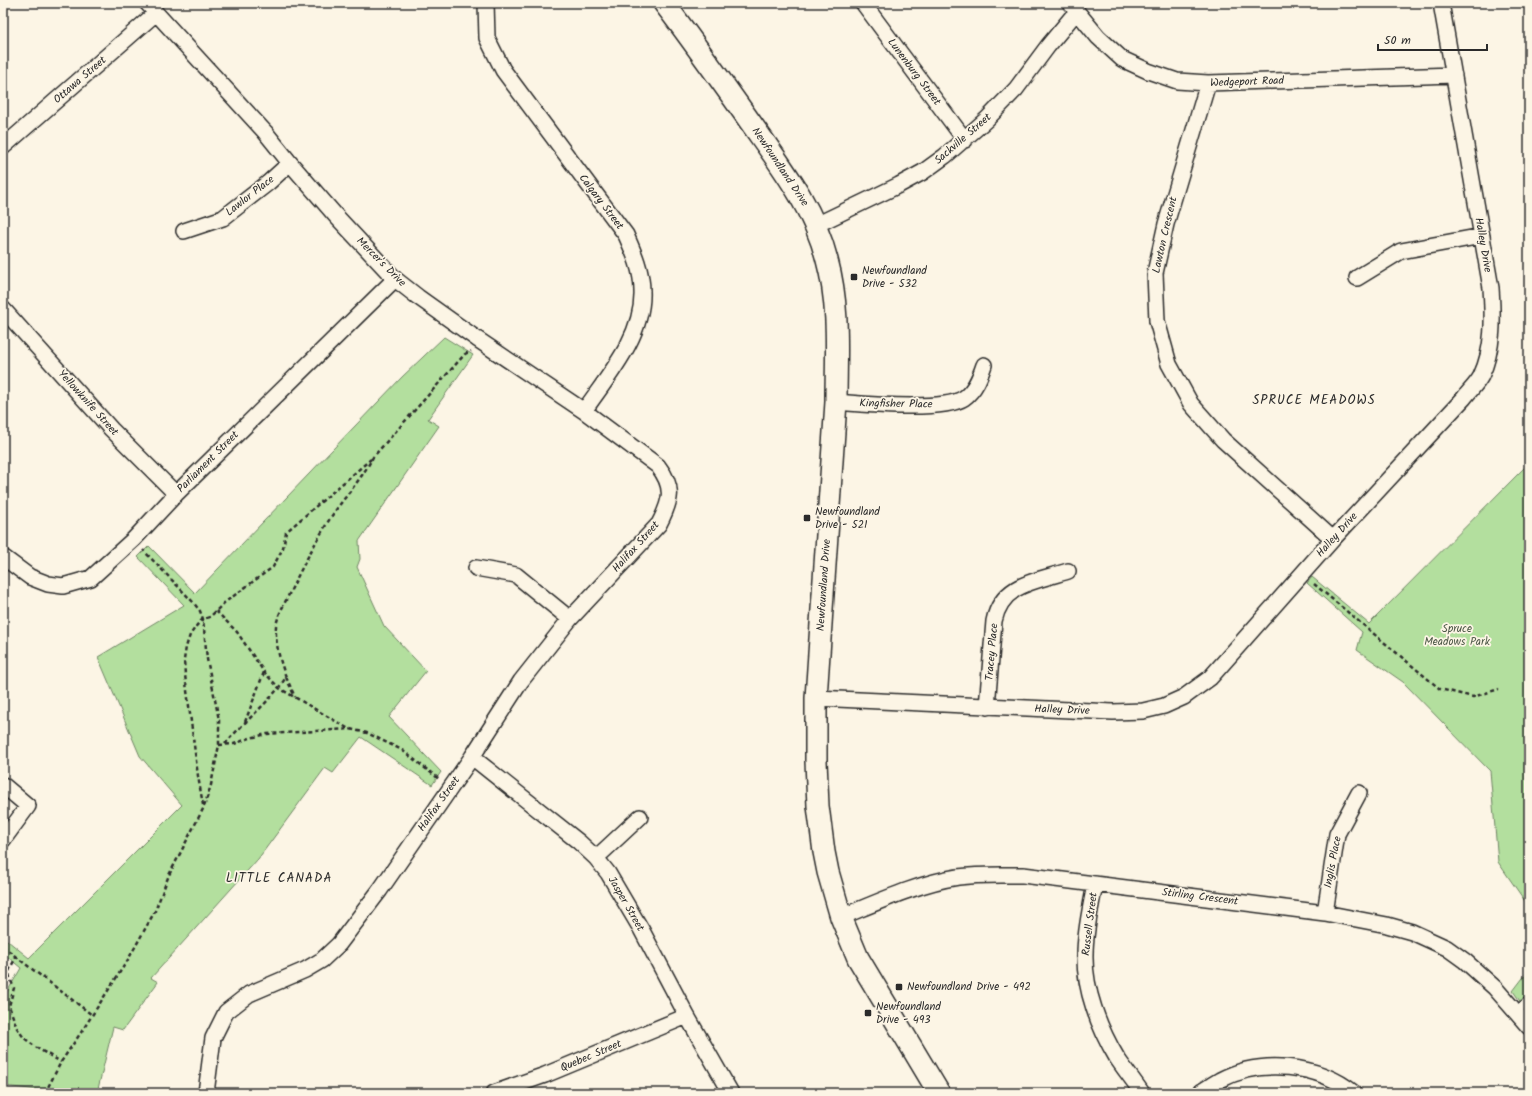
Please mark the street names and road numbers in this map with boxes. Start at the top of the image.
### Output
street label: Lunenburg Street [883,35,946,110]
street label: Ottawa Street [49,51,111,108]
street label: Wedgeport Road [1210,72,1285,92]
street label: Sackville Street [930,108,996,169]
street label: Newfoundland Drive [747,124,813,210]
street label: Calgary Street [574,170,628,234]
street label: Lawlor Place [222,171,278,221]
street label: Lawton Crescent [1147,194,1183,275]
street label: Halley Drive [1469,216,1497,274]
street label: Mercer's Drive [352,233,410,291]
street label: Yellowknife Street [53,366,123,441]
street label: Kingfisher Place [859,394,933,414]
street label: Parliament Street [173,426,244,497]
street label: Halley Drive [1312,508,1362,562]
street label: Halifax Street [608,517,665,577]
street label: Newfoundland Drive [812,538,836,632]
street label: Tracey Place [981,622,1003,682]
street label: Halley Drive [1034,700,1090,720]
street label: Halifax Street [413,772,465,835]
street label: Inglis Place [1319,834,1347,890]
street label: Jasper Street [603,873,649,936]
street label: Stirling Crescent [1161,883,1240,911]
street label: Russell Street [1077,891,1103,957]
street label: Quebec Street [557,1035,625,1077]

